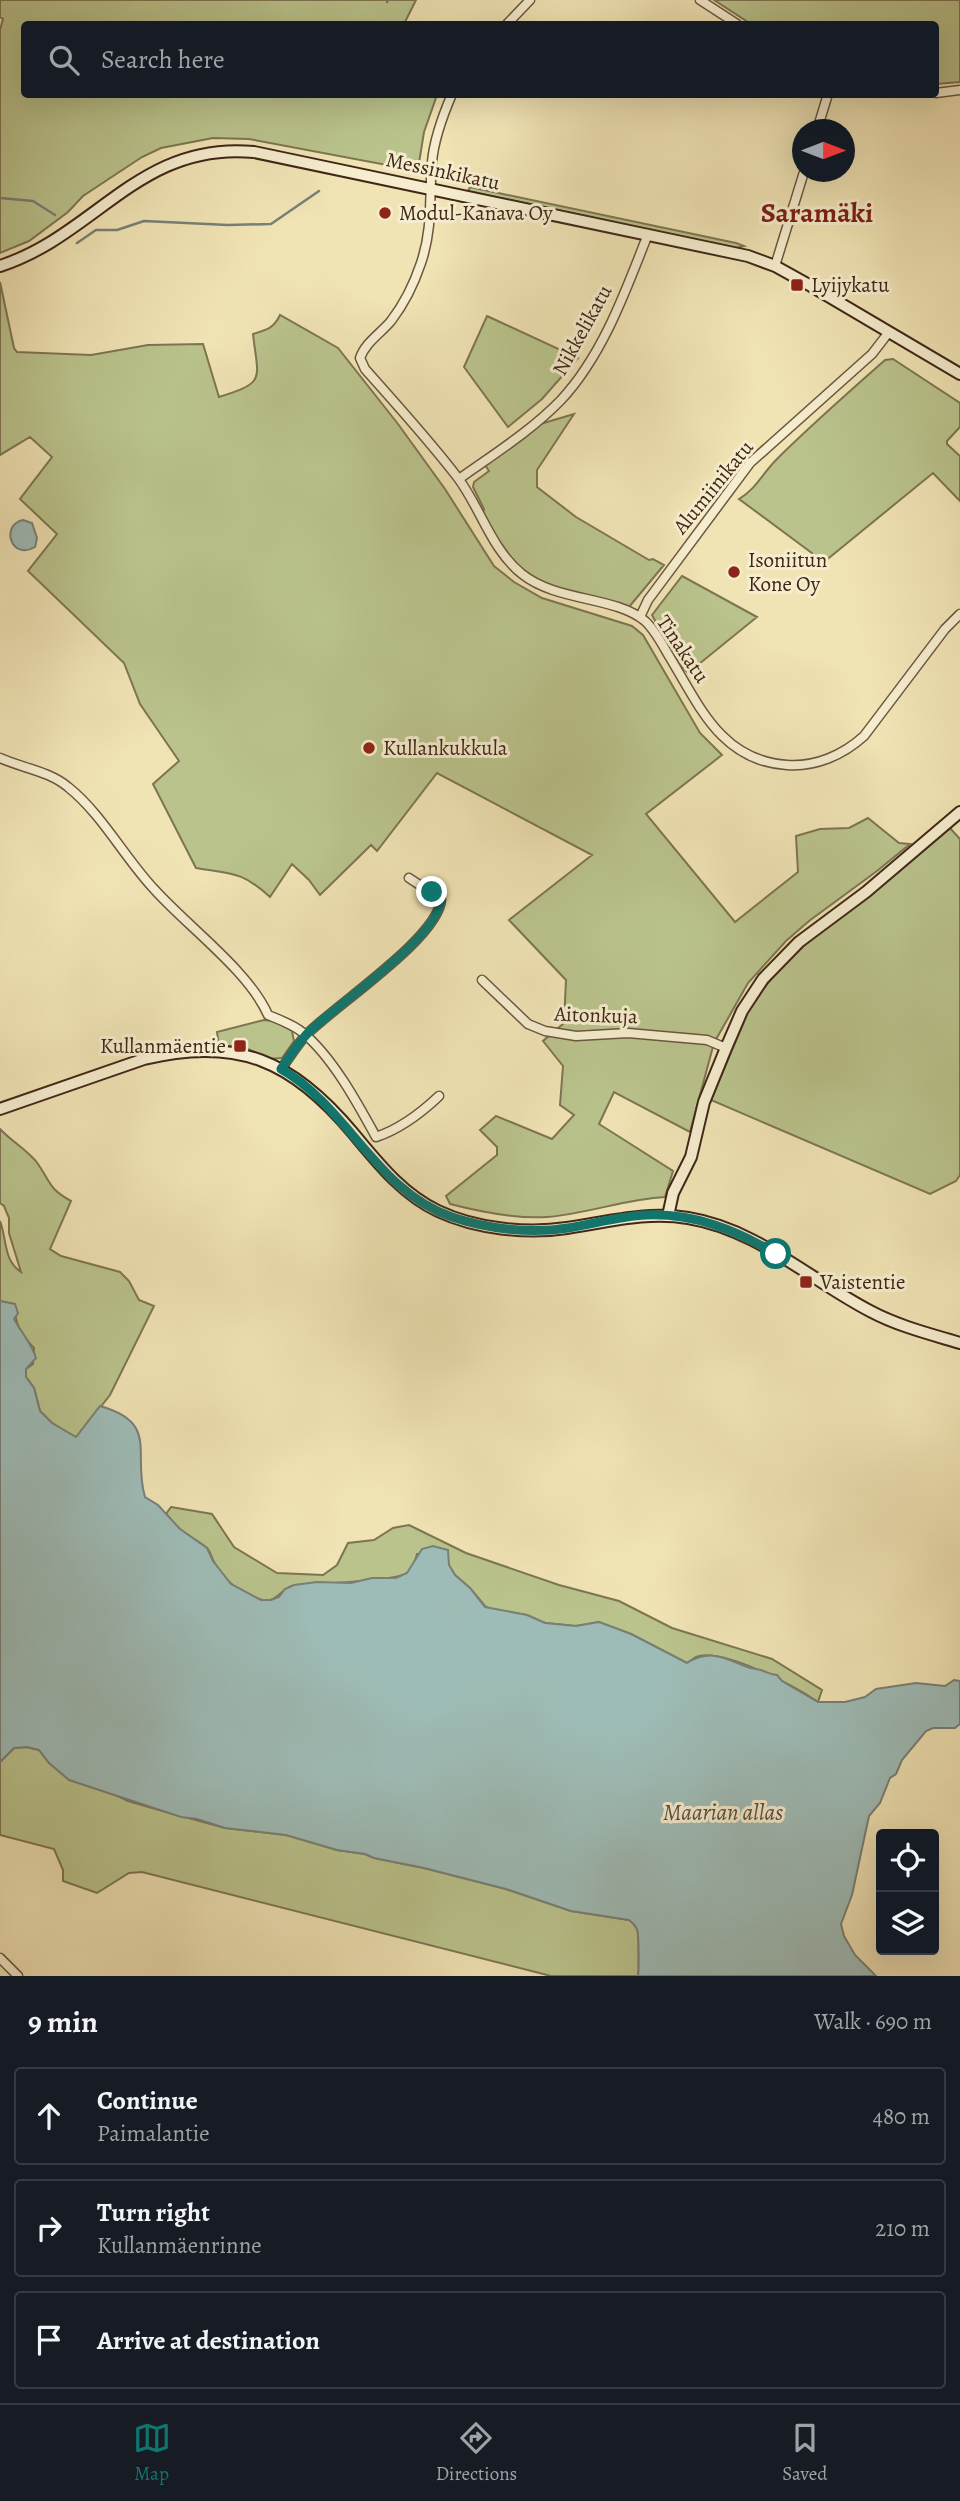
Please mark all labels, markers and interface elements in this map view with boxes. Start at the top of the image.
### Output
search box [21,21,939,98]
icon: search [45,41,83,79]
text: Search here [101,42,225,77]
north arrow [792,119,855,182]
street label: Messinkikatu [384,145,503,197]
district label: Saramäki [761,194,873,232]
place label: Modul-Kanava Oy [399,199,553,227]
marker: Modul-Kanava Oy [377,205,393,221]
place label: Lyijykatu [811,271,890,299]
marker: Lyijykatu [789,277,805,293]
street label: Nikkelikatu [546,279,619,380]
street label: Alumiinikatu [666,434,760,541]
place label: Isoniitun Kone Oy [748,546,827,598]
marker: Isoniitun Kone Oy [726,564,742,580]
street label: Tinakatu [650,610,716,689]
place label: Kullankukkula [383,734,508,762]
marker: Kullankukkula [361,740,377,756]
route end [416,876,447,907]
street label: Aitonkuja [553,1000,638,1030]
place label: Kullanmäentie [100,1032,226,1060]
marker: Kullanmäentie [232,1038,248,1054]
route start [760,1238,791,1269]
place label: Vaistentie [819,1268,905,1296]
marker: Vaistentie [798,1274,814,1290]
water label: Maarian allas [663,1797,783,1828]
map controls [876,1829,939,1955]
button: locate [876,1829,939,1892]
button: layers [876,1892,939,1955]
text: 9 min [28,2002,98,2042]
text: Walk · 690 m [814,2006,932,2037]
text: Continue [97,2083,198,2118]
icon: ahead [30,2097,68,2135]
text: 480 m [872,2101,930,2132]
text: Paimalantie [97,2118,210,2149]
text: Turn right [97,2195,210,2230]
icon: right [30,2209,68,2247]
text: 210 m [875,2213,930,2244]
text: Kullanmäenrinne [97,2230,262,2261]
icon: arrive [30,2321,68,2359]
text: Arrive at destination [97,2323,320,2358]
tab: Map [133,2419,171,2487]
tab: Directions [436,2419,517,2487]
tab: Saved [782,2419,827,2487]

